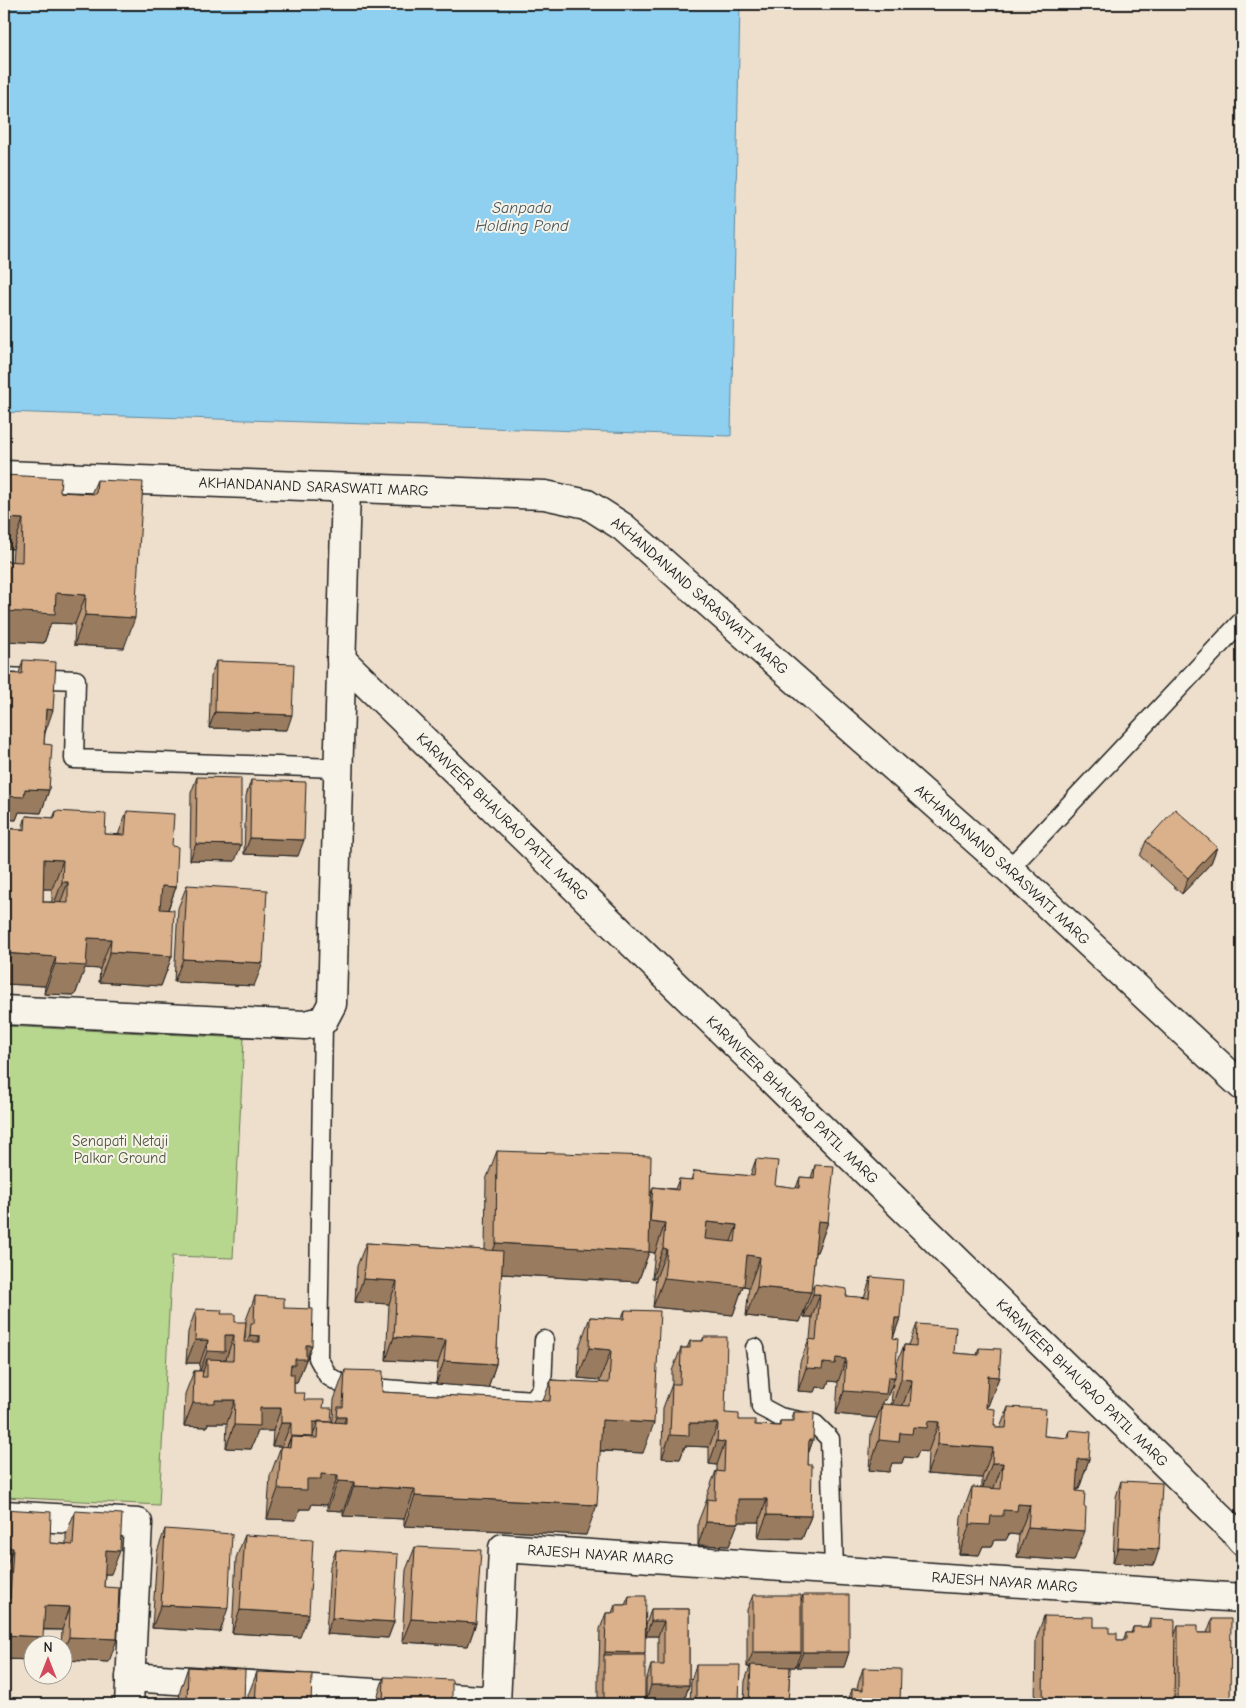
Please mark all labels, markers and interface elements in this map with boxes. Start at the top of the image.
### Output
water label: Sanpada Holding Pond [476,199,569,235]
street label: AKHANDANAND SARASWATI MARG [198,473,429,500]
street label: AKHANDANAND SARASWATI MARG [608,513,792,678]
street label: KARMVEER BHAURAO PATIL MARG [413,729,593,905]
street label: AKHANDANAND SARASWATI MARG [911,781,1094,949]
street label: KARMVEER BHAURAO PATIL MARG [703,1012,882,1188]
park label: Senapati Netaji Palkar Ground [72,1132,168,1167]
street label: KARMVEER BHAURAO PATIL MARG [993,1295,1172,1471]
street label: RAJESH NAYAR MARG [527,1541,675,1569]
street label: RAJESH NAYAR MARG [931,1568,1079,1596]
north arrow [22,1636,72,1686]
text: N [43,1639,53,1656]

